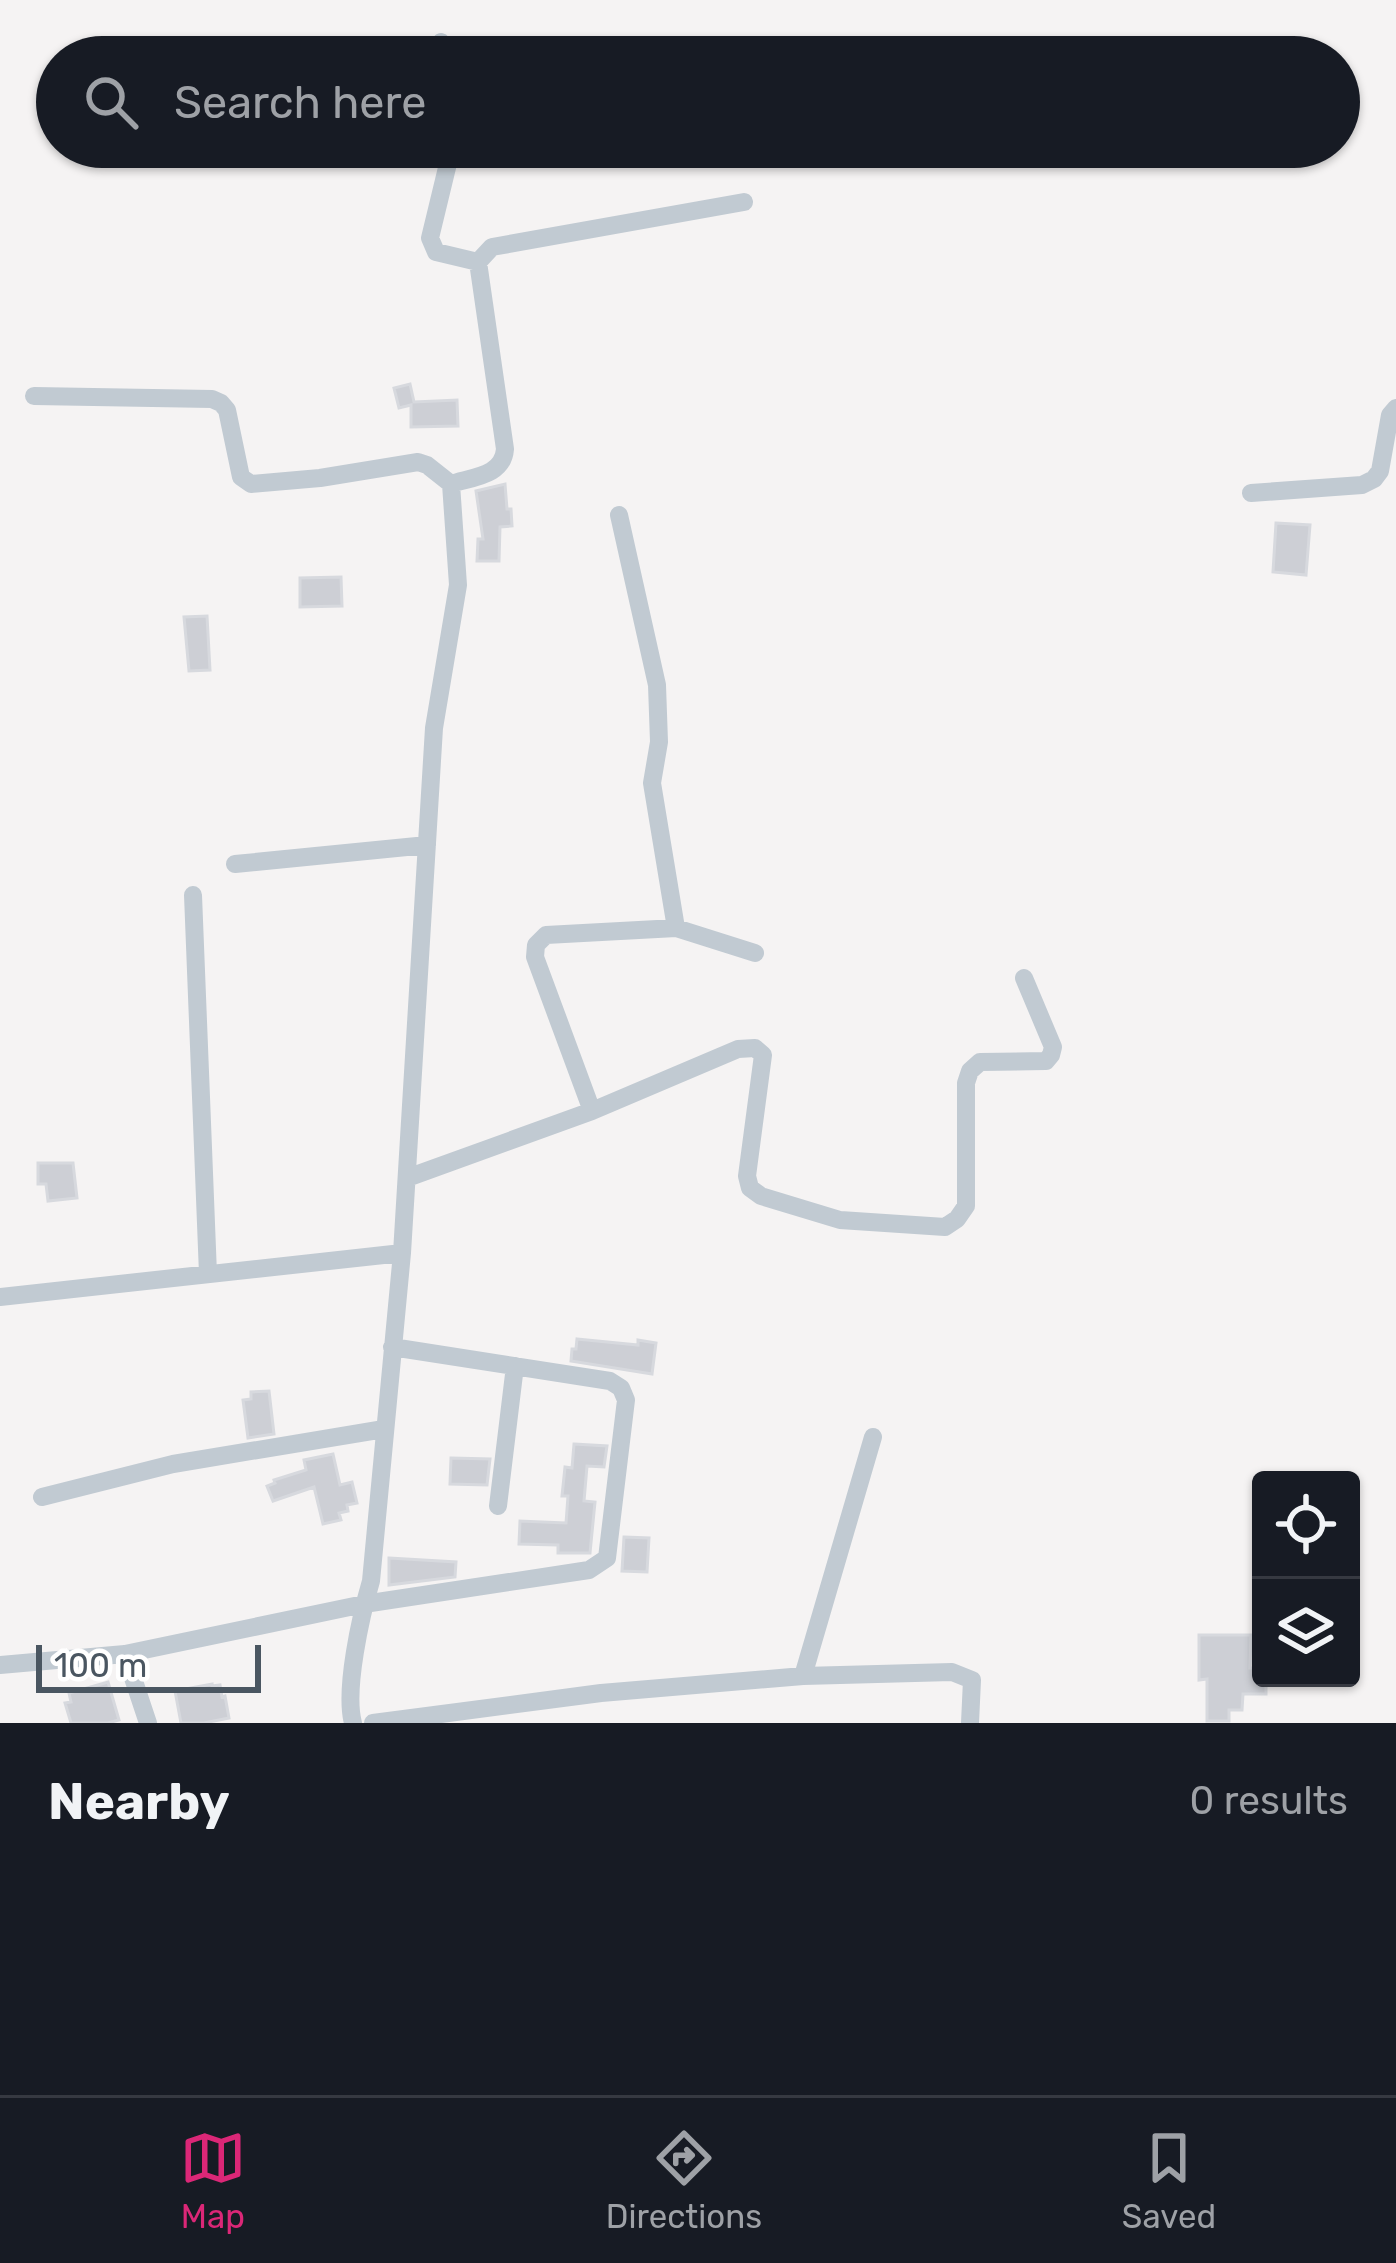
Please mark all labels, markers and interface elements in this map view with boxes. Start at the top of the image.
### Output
search box [36,36,1360,168]
icon: search [78,69,144,135]
text: Search here [174,76,426,129]
map controls [1252,1471,1360,1687]
button: locate [1252,1471,1360,1579]
button: layers [1252,1579,1360,1687]
scale bar [36,1639,261,1692]
text: 100 m [54,1646,147,1685]
text: Nearby [48,1771,230,1832]
text: 0 results [1189,1778,1348,1824]
tab: Map [180,2125,246,2236]
tab: Directions [606,2125,762,2236]
tab: Saved [1122,2125,1216,2236]

